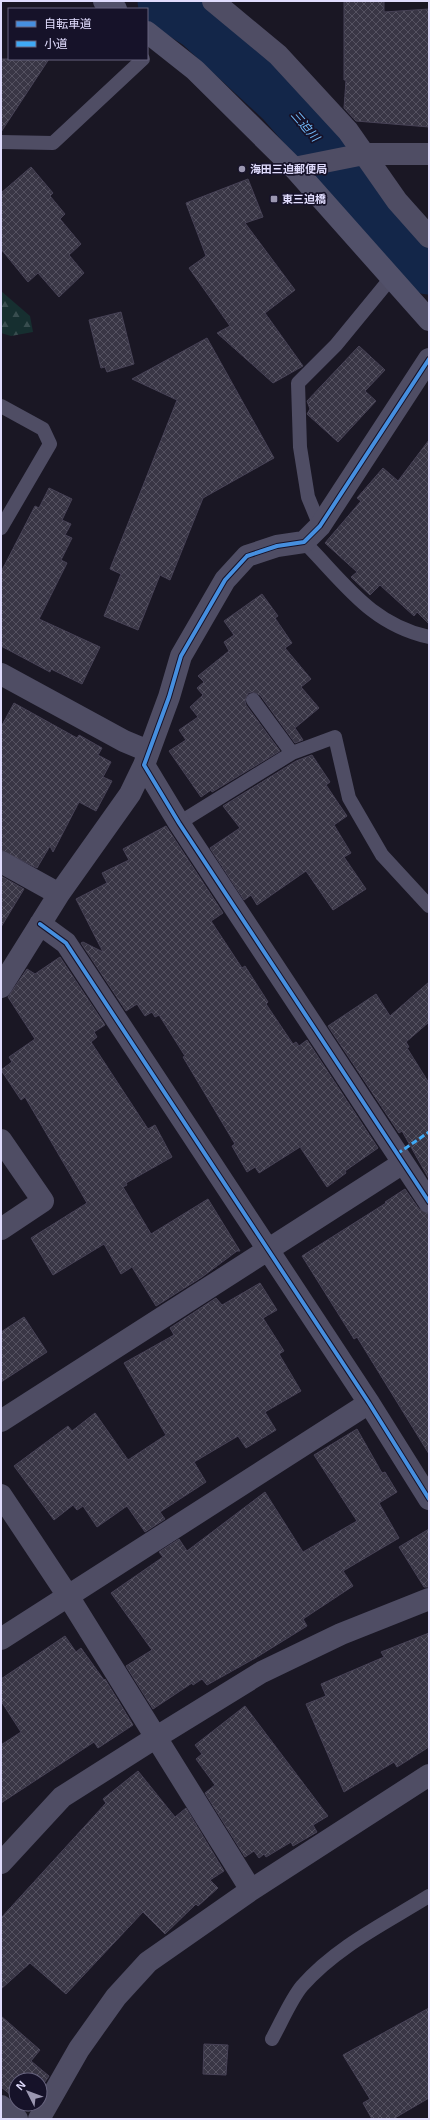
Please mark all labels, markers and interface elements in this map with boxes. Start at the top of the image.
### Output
legend [8,8,148,60]
text: 自転車道 [44,17,92,31]
text: 小道 [44,37,68,51]
water label: 三迫川 [288,108,323,146]
place label: 海田三迫郵便局 [250,163,327,175]
marker: 海田三迫郵便局 [237,164,247,174]
place label: 東三迫橋 [282,193,326,205]
marker: 東三迫橋 [269,194,279,204]
north arrow [8,2072,48,2112]
text: N [13,2078,28,2092]

